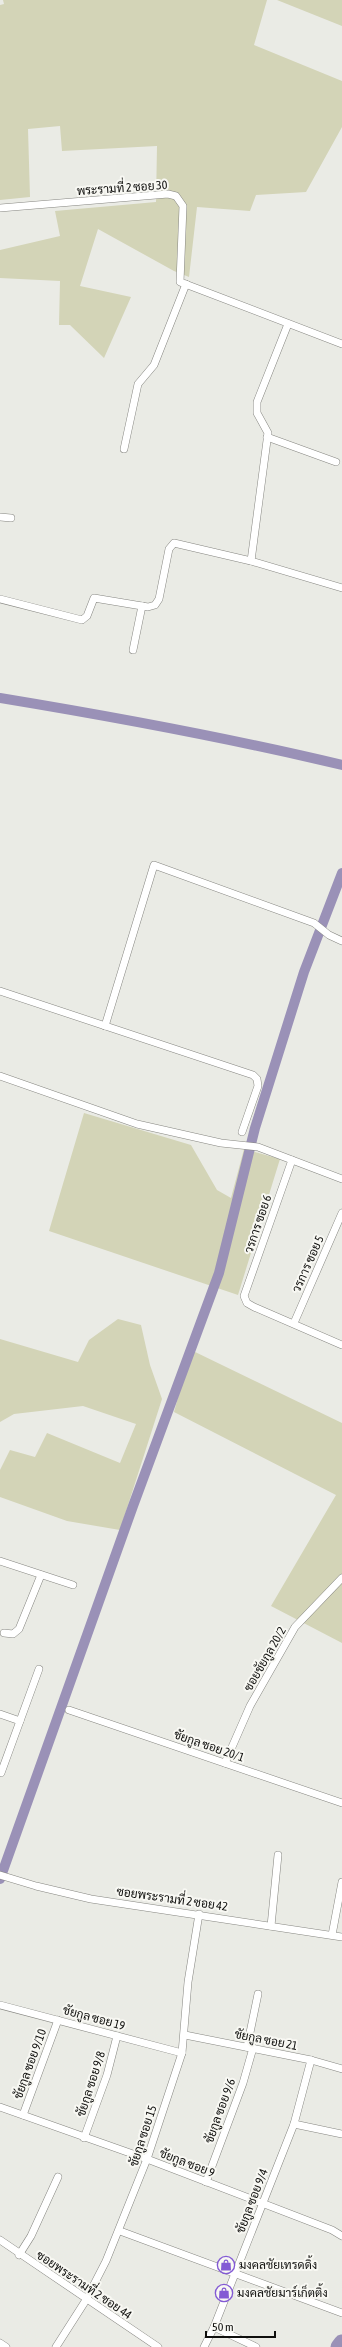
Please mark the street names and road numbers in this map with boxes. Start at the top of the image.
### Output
street label: พระรามที่ 2 ซอย 30 [76,174,168,198]
street label: วรการ ซอย 6 [241,1193,275,1255]
street label: วรการ ซอย 5 [289,1233,327,1295]
street label: ซอยชัยกูล 20/2 [241,1624,290,1694]
street label: ชัยกูล ซอย 20/1 [172,1727,246,1766]
street label: ซอยพระรามที่ 2 ซอย 42 [115,1880,229,1914]
street label: ชัยกูล ซอย 19 [61,2003,127,2034]
street label: ชัยกูล ซอย 9/10 [11,2027,50,2101]
street label: ชัยกูล ซอย 21 [233,2027,299,2054]
street label: ชัยกูล ซอย 9/8 [74,2049,109,2119]
street label: ชัยกูล ซอย 9/6 [202,2076,239,2146]
street label: ชัยกูล ซอย 15 [126,2103,160,2169]
street label: ชัยกูล ซอย 9 [157,2146,217,2181]
street label: ชัยกูล ซอย 9/4 [233,2166,272,2236]
street label: ซอยพระรามที่ 2 ซอย 44 [34,2245,137,2322]

